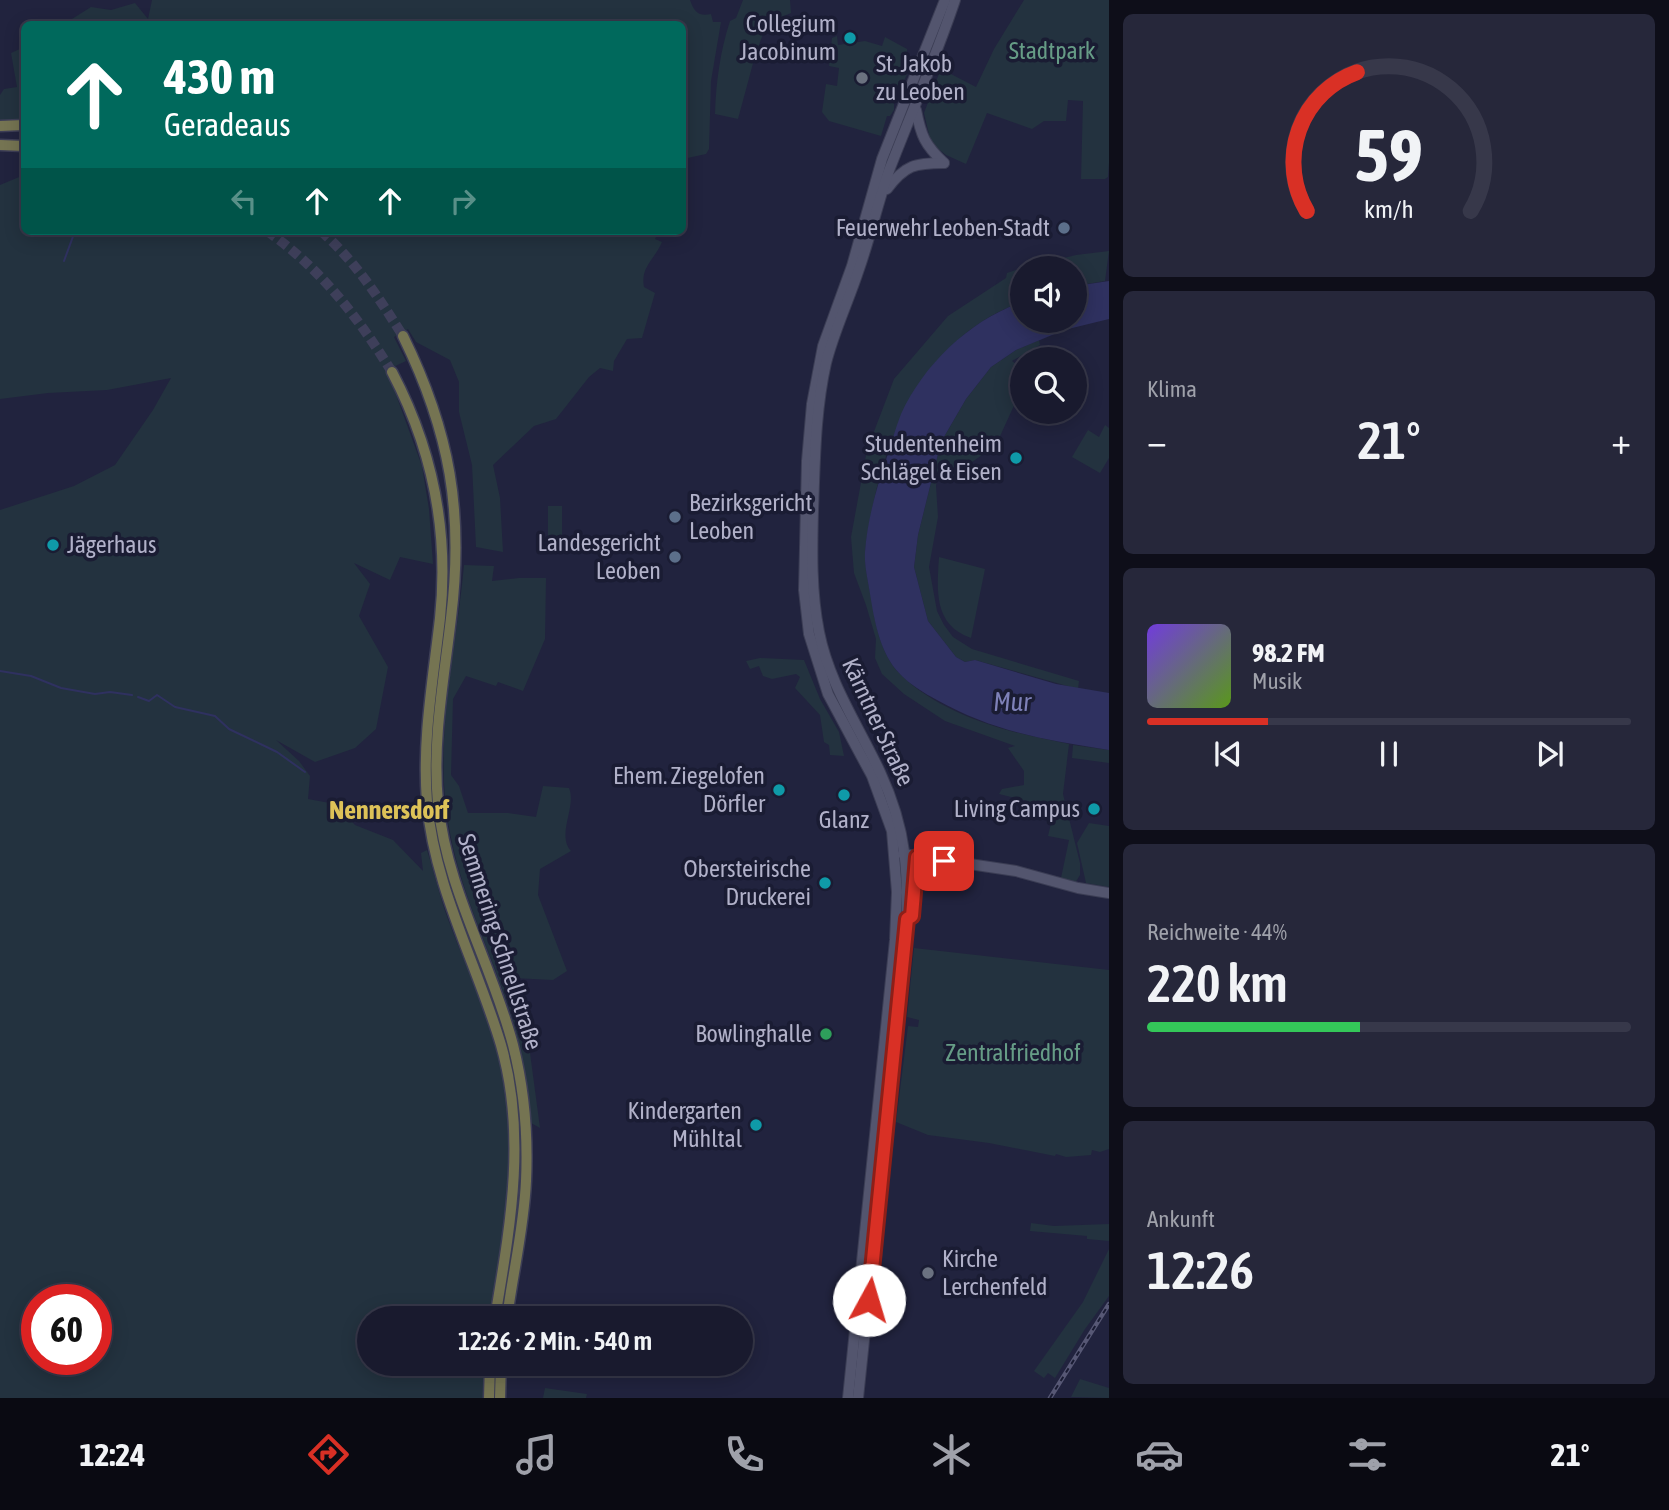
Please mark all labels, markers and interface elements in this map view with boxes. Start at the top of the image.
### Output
place label: Collegium Jacobinum [740,10,836,65]
marker: Collegium Jacobinum [842,30,858,46]
park label: Stadtpark [1009,37,1096,64]
text: 430 m [164,48,275,104]
icon: ahead [49,49,140,140]
place label: St. Jakob zu Leoben [876,50,965,105]
marker: St. Jakob zu Leoben [854,70,870,86]
text: Geradeaus [164,106,291,143]
text: 59 [1355,114,1423,197]
icon: left [225,182,263,220]
icon: ahead [298,182,336,220]
icon: ahead [371,182,409,220]
icon: right [444,182,482,220]
text: km/h [1364,195,1414,223]
place label: Feuerwehr Leoben-Stadt [836,214,1050,241]
marker: Feuerwehr Leoben-Stadt [1056,220,1072,236]
map controls [1010,256,1087,424]
button: sound [1010,256,1087,333]
button: search [1010,347,1087,424]
text: Klima [1147,376,1197,402]
text: 21° [1357,410,1421,470]
text: − [1147,419,1167,462]
text: + [1611,419,1631,462]
place label: Studentenheim Schlägel & Eisen [861,430,1002,485]
marker: Studentenheim Schlägel & Eisen [1008,450,1024,466]
place label: Bezirksgericht Leoben [689,489,812,544]
marker: Bezirksgericht Leoben [667,509,683,525]
place label: Landesgericht Leoben [537,529,661,584]
place label: Jägerhaus [67,531,157,558]
marker: Jägerhaus [45,537,61,553]
marker: Landesgericht Leoben [667,549,683,565]
text: 98.2 FM [1252,638,1325,668]
street label: Kärntner Straße [837,654,920,790]
text: Musik [1252,668,1302,694]
water label: Mur [993,687,1032,717]
icon: previous [1209,735,1247,773]
icon: pause [1370,735,1408,773]
icon: next [1531,735,1569,773]
place label: Ehem. Ziegelofen Dörfler [613,762,766,817]
marker: Ehem. Ziegelofen Dörfler [771,782,787,798]
marker: Glanz [836,787,852,803]
district label: Nennersdorf [329,795,450,825]
place label: Living Campus [954,795,1080,822]
marker: Living Campus [1086,801,1102,817]
place label: Glanz [819,806,870,833]
street label: Semmering Schnellstraße [453,830,548,1053]
pin [914,831,974,891]
icon: arrive [925,842,963,880]
place label: Obersteirische Druckerei [684,855,811,910]
marker: Obersteirische Druckerei [817,875,833,891]
text: Reichweite · 44% [1147,919,1287,945]
text: 220 km [1147,953,1288,1013]
place label: Bowlinghalle [695,1020,812,1047]
marker: Bowlinghalle [818,1026,834,1042]
park label: Zentralfriedhof [945,1039,1081,1066]
place label: Kindergarten Mühltal [627,1097,743,1152]
marker: Kindergarten Mühltal [748,1117,764,1133]
text: Ankunft [1147,1206,1215,1232]
text: 12:26 [1147,1240,1254,1300]
place label: Kirche Lerchenfeld [942,1245,1047,1300]
position arrow [832,1263,906,1337]
marker: Kirche Lerchenfeld [920,1265,936,1281]
speed limit sign: 60 [21,1284,112,1375]
text: 12:26 · 2 Min. · 540 m [458,1326,652,1356]
icon: directions [304,1430,353,1479]
icon: music [512,1430,561,1479]
icon: phone [720,1430,769,1479]
icon: climate [927,1430,976,1479]
icon: car [1135,1430,1184,1479]
icon: filters [1343,1430,1392,1479]
text: 12:24 [79,1436,145,1473]
text: 21° [1551,1436,1590,1473]

